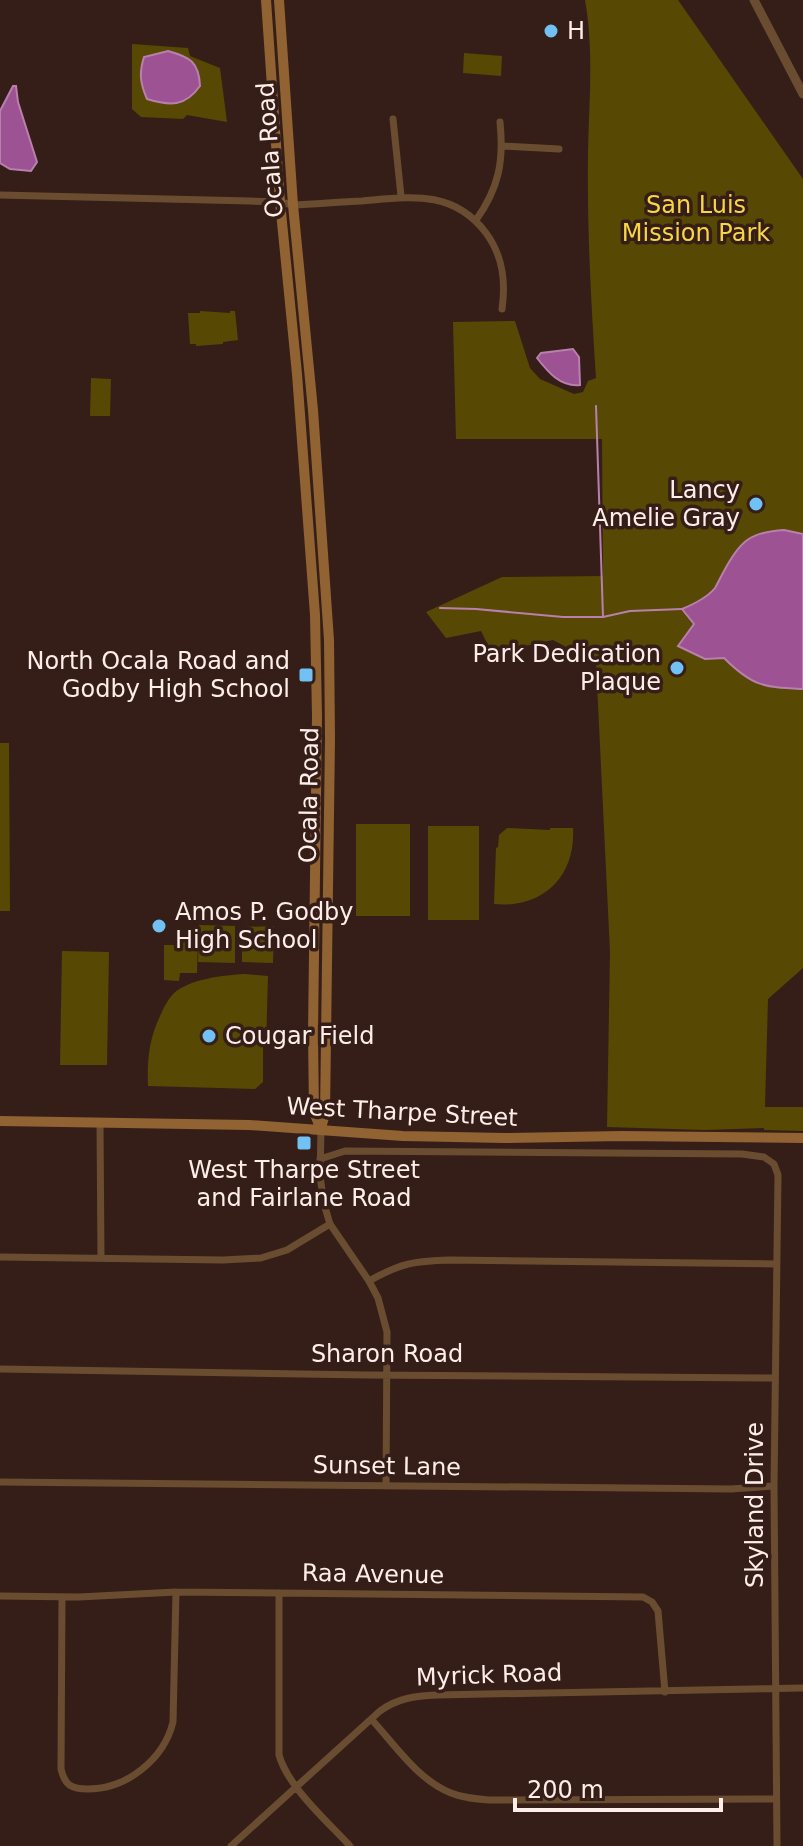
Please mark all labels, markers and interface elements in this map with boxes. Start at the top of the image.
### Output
place label: H [567,17,585,45]
marker: H [542,22,560,40]
street label: Ocala Road [251,81,289,219]
park label: San Luis Mission Park [622,191,770,247]
place label: Lancy Amelie Gray [592,476,740,532]
marker: Lancy Amelie Gray [747,495,765,513]
place label: Park Dedication Plaque [472,640,661,696]
place label: North Ocala Road and Godby High School [26,647,290,703]
marker: Park Dedication Plaque [668,659,686,677]
marker: North Ocala Road and Godby High School [297,666,315,684]
street label: Ocala Road [294,727,324,863]
place label: Amos P. Godby High School [175,898,354,954]
marker: Amos P. Godby High School [150,917,168,935]
place label: Cougar Field [225,1022,374,1050]
marker: Cougar Field [200,1027,218,1045]
street label: West Tharpe Street [286,1092,518,1132]
marker: West Tharpe Street and Fairlane Road [295,1134,313,1152]
place label: West Tharpe Street and Fairlane Road [188,1156,420,1212]
street label: Sharon Road [311,1340,463,1368]
street label: Skyland Drive [741,1422,769,1588]
street label: Sunset Lane [313,1451,461,1481]
street label: Raa Avenue [302,1559,444,1589]
street label: Myrick Road [415,1658,563,1692]
scale bar [515,1762,721,1812]
text: 200 m [527,1776,604,1804]

